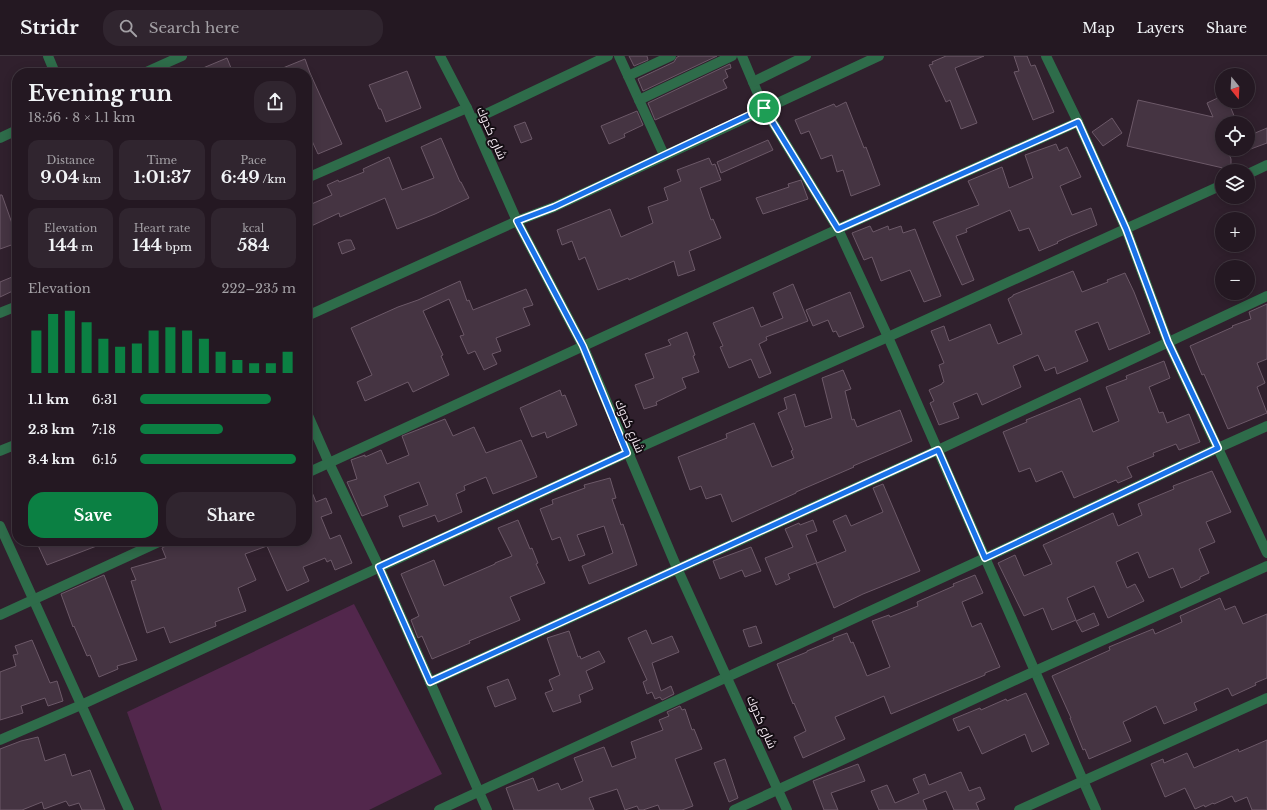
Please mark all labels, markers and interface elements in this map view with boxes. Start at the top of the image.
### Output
search box [103,10,383,46]
text: Stridr [20,16,79,39]
icon: search [117,17,139,39]
text: Search here [149,18,239,37]
text: Map [1082,19,1115,37]
text: Layers [1137,19,1184,37]
text: Share [1206,19,1247,37]
north arrow [1215,68,1255,108]
map controls [1215,68,1255,300]
text: Evening run [28,80,172,107]
button: share [254,81,296,123]
pin [747,91,781,125]
icon: arrive [753,97,775,119]
street label: شارع كدوك [473,104,510,162]
text: 18:56 · 8 × 1.1 km [28,109,135,126]
button: locate [1215,116,1255,156]
text: Distance [46,153,95,167]
text: Time [147,153,177,167]
text: Pace [240,153,266,167]
button: layers [1215,164,1255,204]
text: 9.04 [40,167,79,188]
text: 1:01:37 [134,167,190,188]
text: 6:49 [221,167,260,188]
text: km [79,172,101,186]
text: /km [260,172,286,186]
button: + [1215,212,1255,252]
text: Elevation [44,221,97,235]
text: Heart rate [134,221,190,235]
text: kcal [242,221,264,235]
text: 144 [48,235,78,256]
text: 144 [132,235,162,256]
text: 584 [237,235,269,256]
text: m [78,240,93,254]
text: bpm [162,240,192,254]
button: − [1215,260,1255,300]
text: Elevation [28,280,91,297]
text: 222–235 m [221,280,296,297]
text: 1.1 km [28,391,69,408]
text: 6:31 [92,391,118,408]
street label: شارع كدوك [611,397,648,455]
text: 2.3 km [28,421,75,438]
text: 7:18 [92,421,116,438]
text: 3.4 km [28,451,75,468]
text: 6:15 [92,451,117,468]
button: Save [28,492,158,538]
button: Share [166,492,296,538]
street label: شارع كدوك [743,693,780,751]

